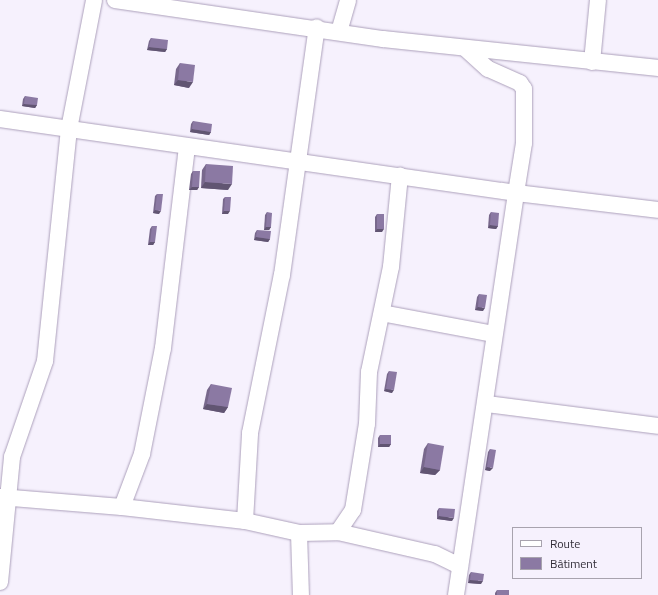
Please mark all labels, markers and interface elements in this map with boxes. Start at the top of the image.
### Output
legend [512,527,642,579]
text: Route [550,534,580,553]
text: Bâtiment [550,554,597,573]

